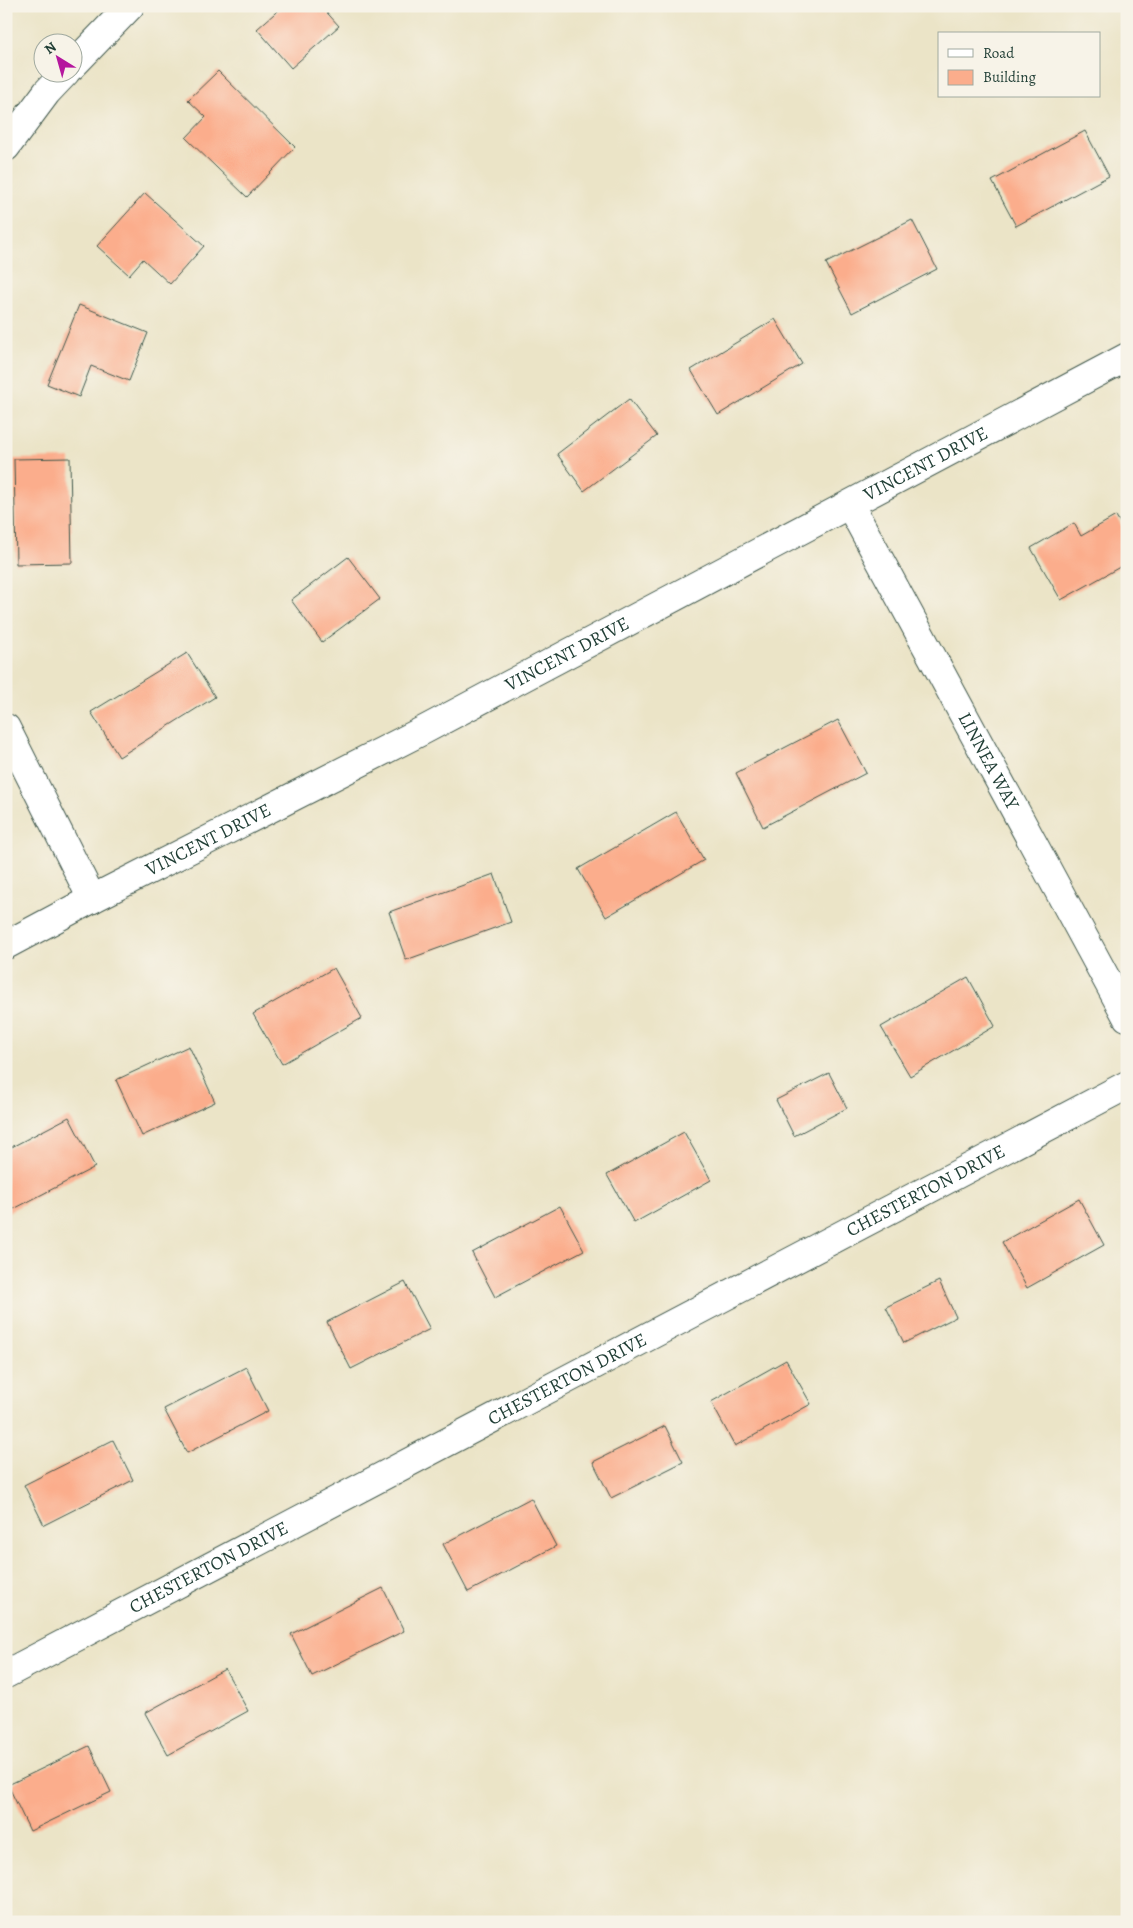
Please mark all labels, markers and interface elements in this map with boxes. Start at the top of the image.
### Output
north arrow [32,32,82,82]
legend [938,32,1100,98]
text: N [41,37,60,59]
text: Road [983,43,1015,63]
text: Building [983,67,1036,87]
street label: VINCENT DRIVE [858,420,992,508]
street label: VINCENT DRIVE [499,610,634,698]
street label: LINNEA WAY [952,708,1026,815]
street label: VINCENT DRIVE [140,797,275,883]
street label: CHESTERTON DRIVE [842,1138,1010,1243]
street label: CHESTERTON DRIVE [483,1327,651,1432]
street label: CHESTERTON DRIVE [125,1515,293,1620]

